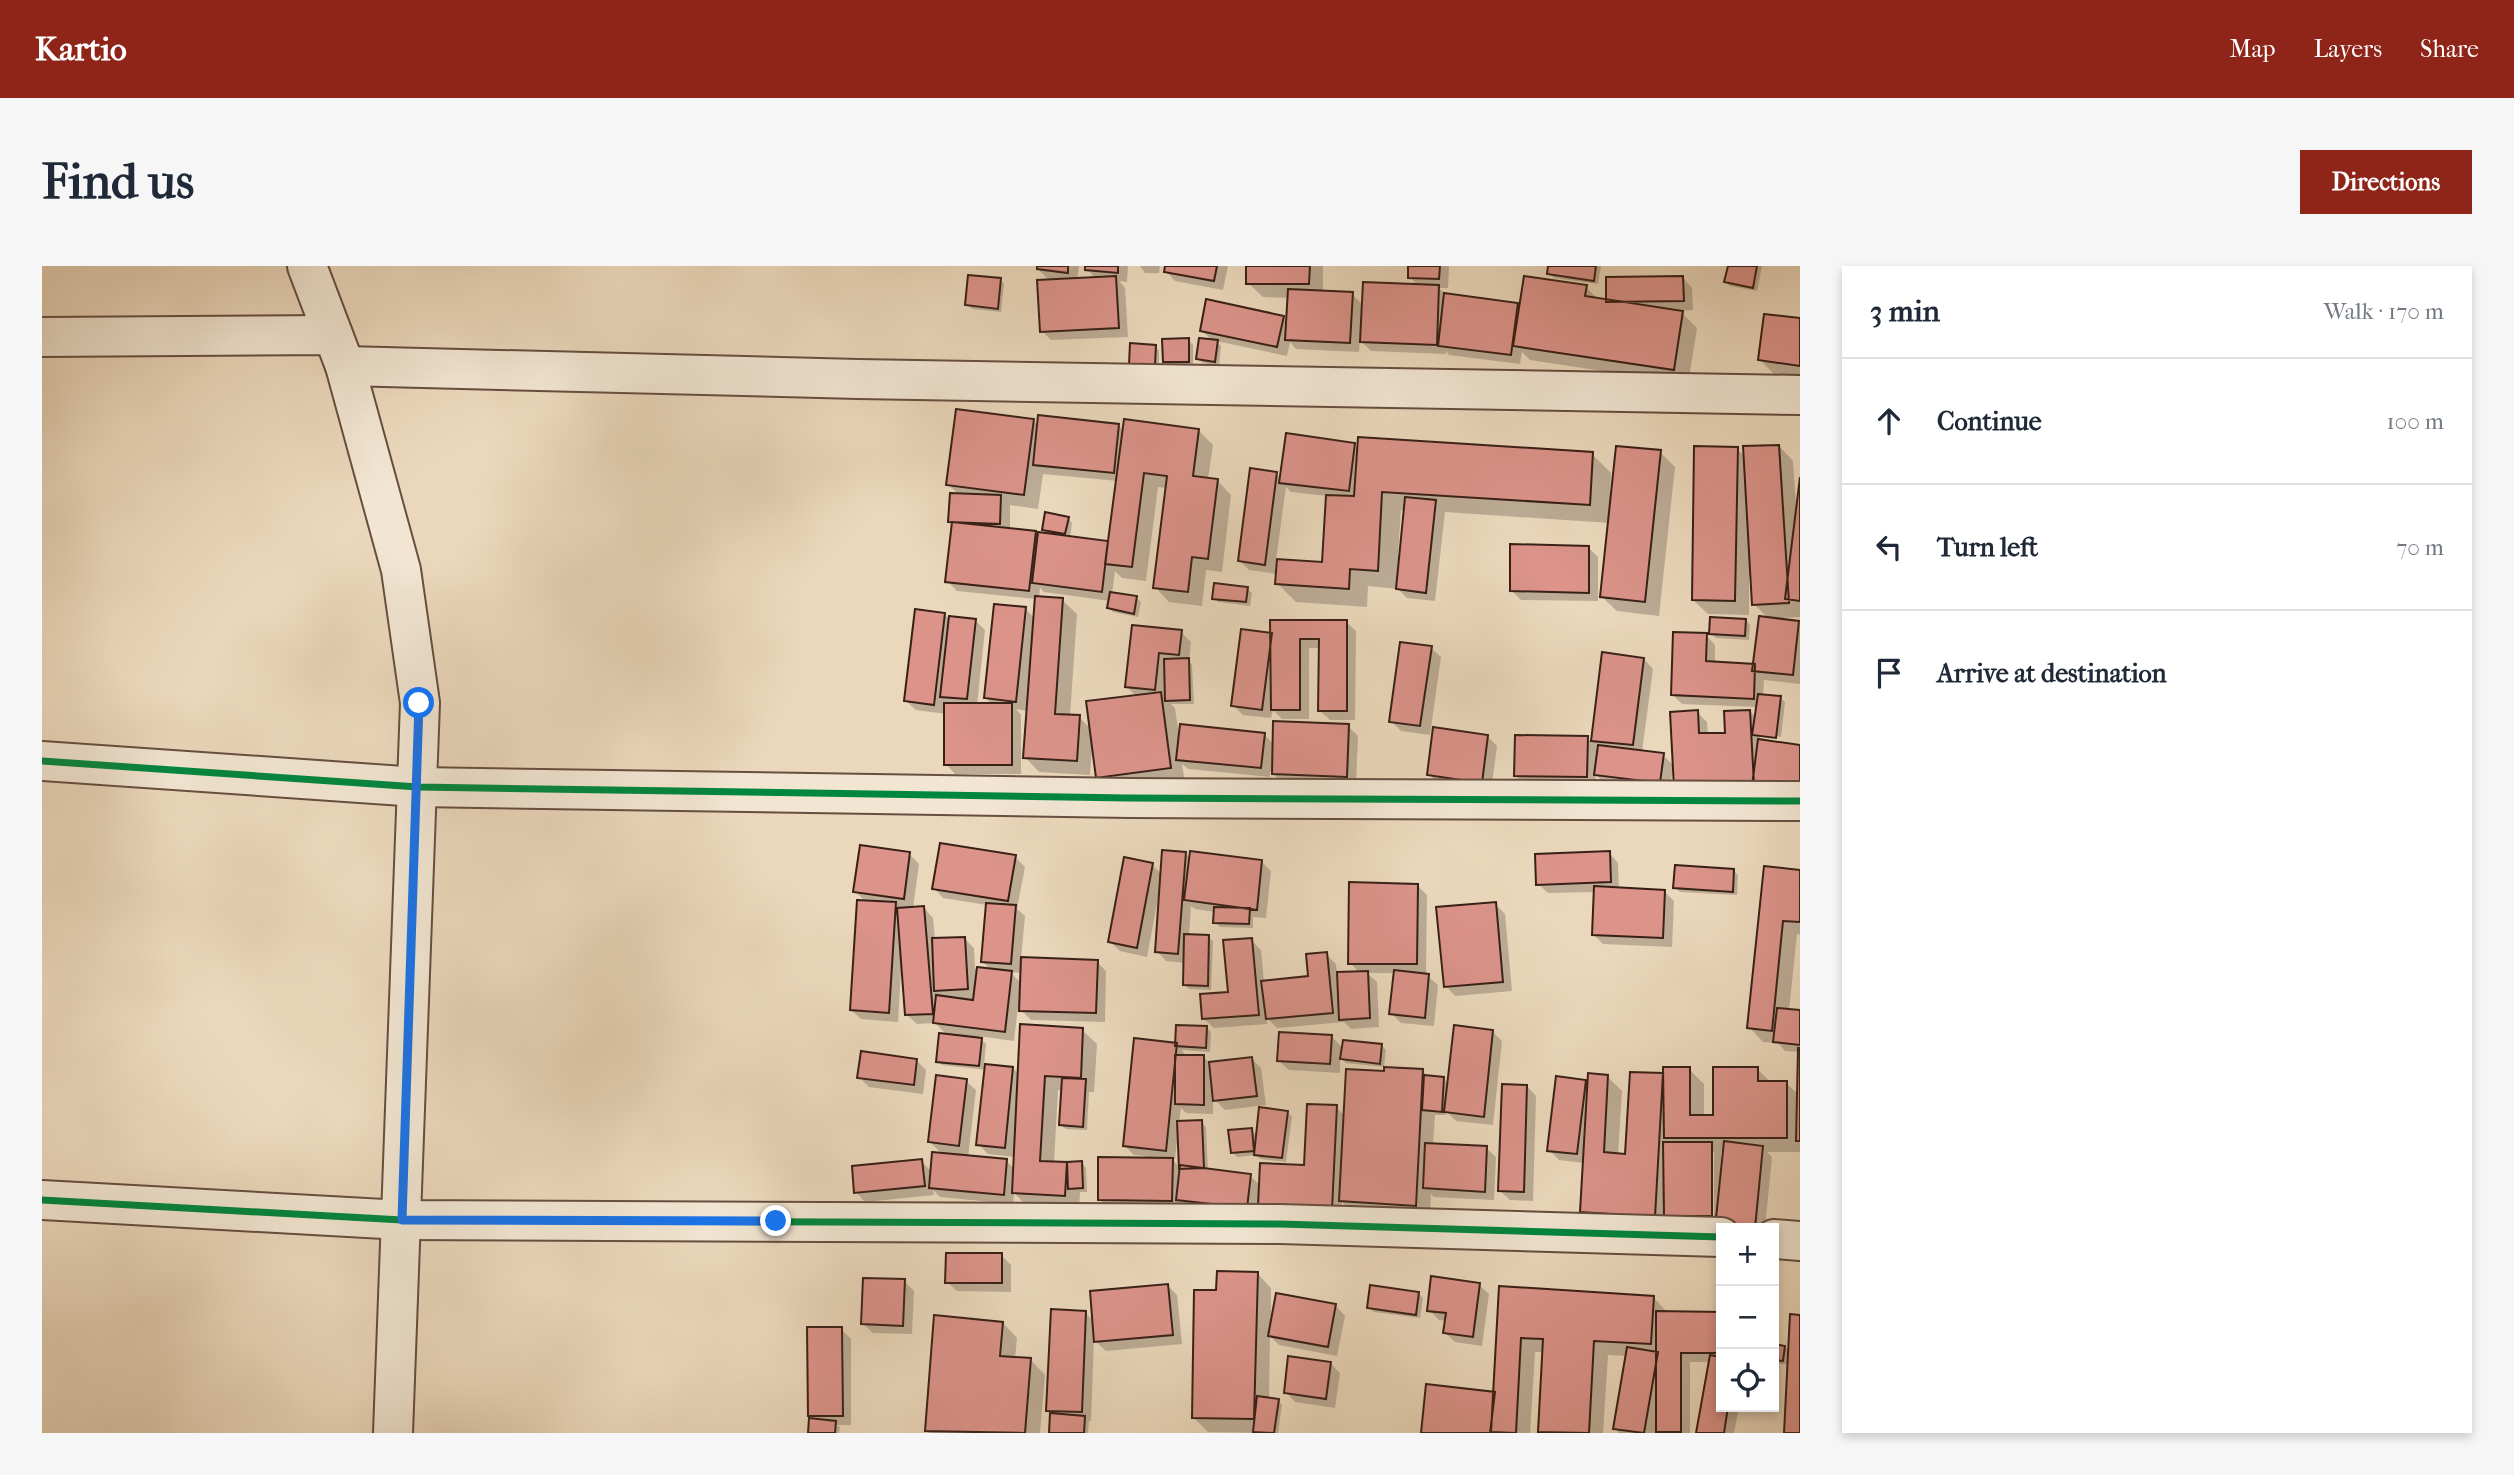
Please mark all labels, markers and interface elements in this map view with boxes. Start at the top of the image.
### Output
text: Kartio [35,30,127,69]
text: Map [2230,35,2276,63]
text: Layers [2314,35,2382,63]
text: Share [2420,35,2479,63]
button: Directions [2300,150,2472,214]
text: Find us [42,153,194,211]
text: 3 min [1870,294,1940,329]
text: Walk · 170 m [2324,298,2444,325]
icon: ahead [1870,402,1908,440]
text: Continue [1937,406,2042,437]
text: 100 m [2386,408,2444,435]
icon: left [1870,528,1908,566]
text: Turn left [1937,532,2038,563]
text: 70 m [2396,534,2444,561]
icon: arrive [1870,654,1908,692]
text: Arrive at destination [1937,658,2167,689]
route start [403,687,434,718]
route end [760,1205,791,1236]
map controls [1716,1223,1779,1412]
button: + [1716,1223,1779,1286]
button: − [1716,1286,1779,1349]
button: locate [1716,1349,1779,1412]

